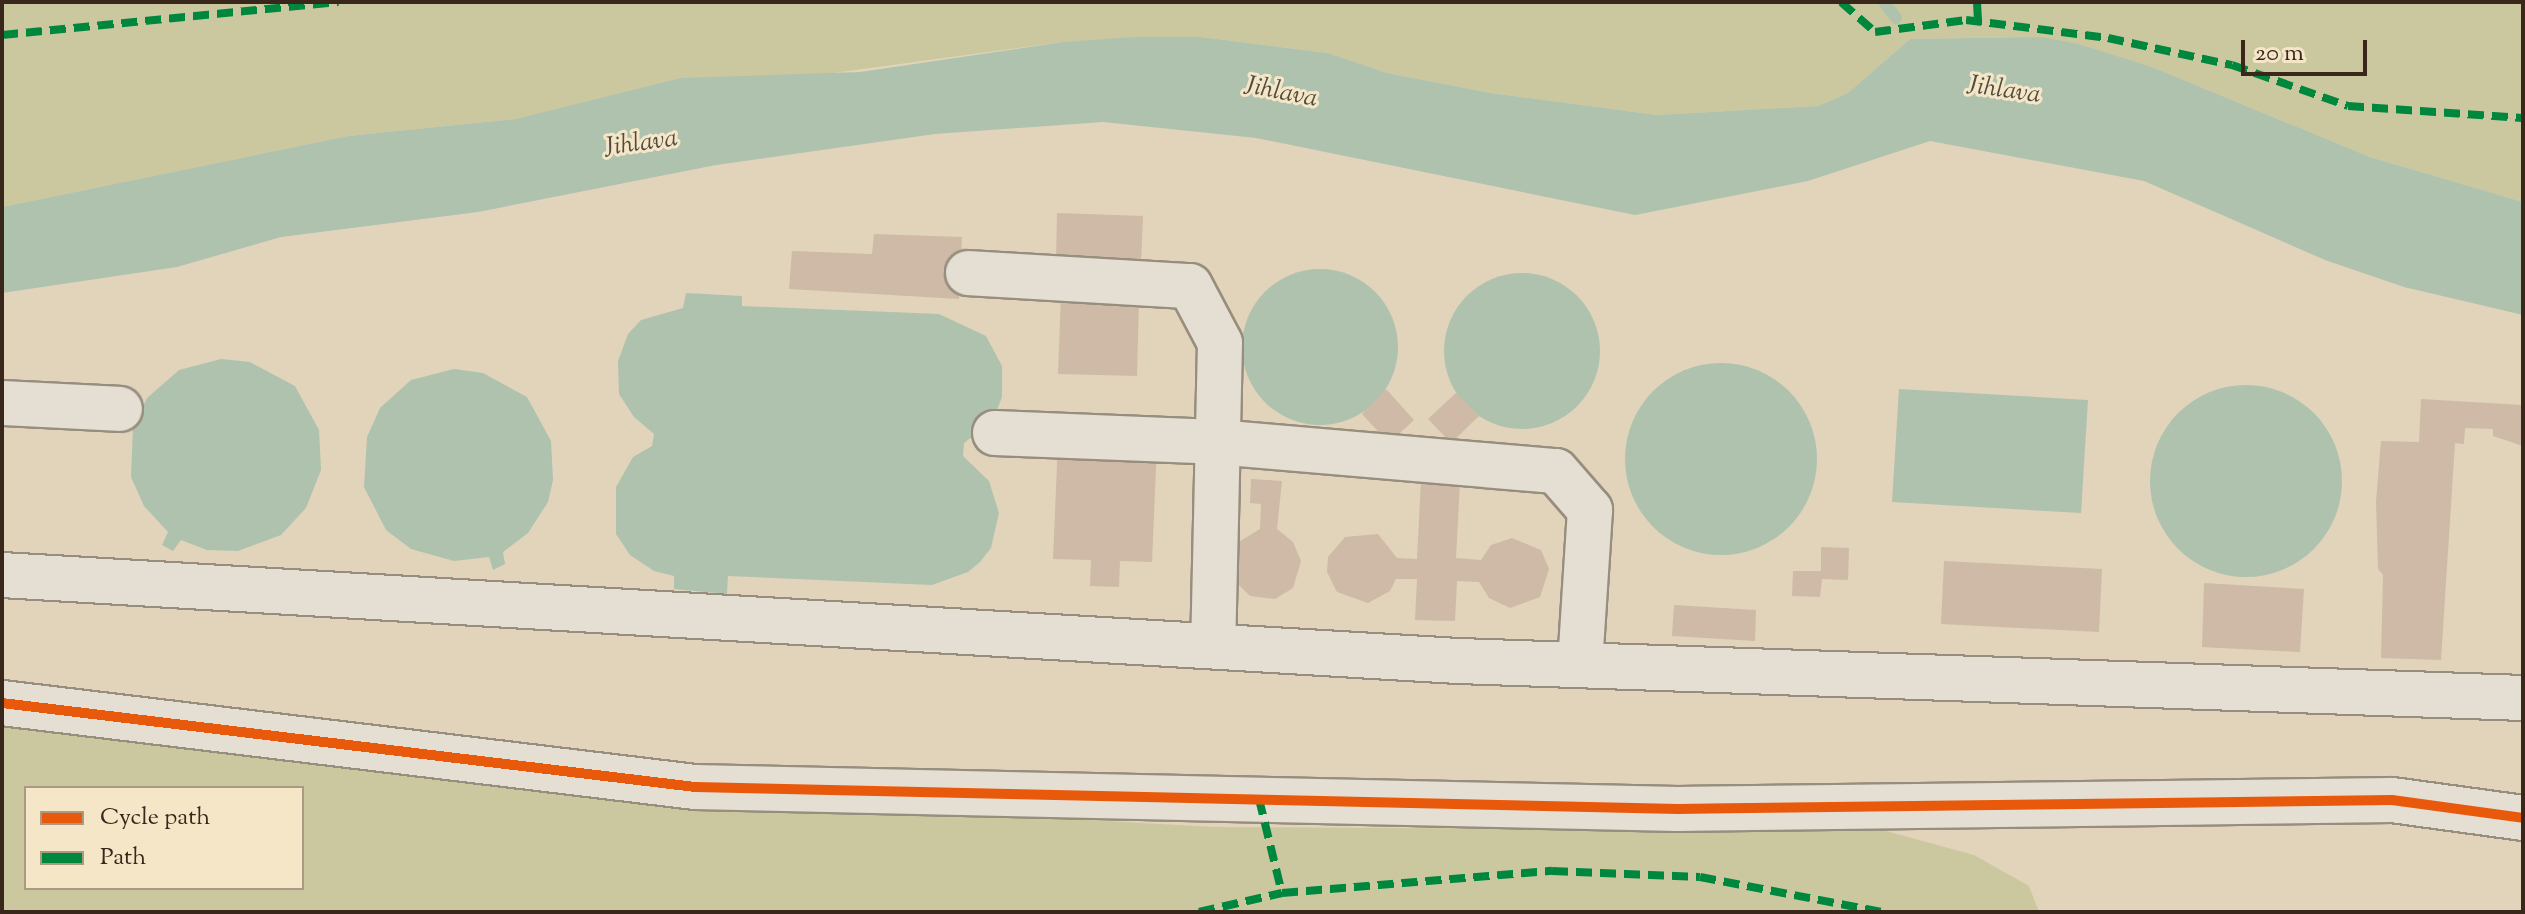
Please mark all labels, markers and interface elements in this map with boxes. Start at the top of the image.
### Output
scale bar [2245,24,2371,74]
text: 20 m [2255,37,2304,71]
water label: Jihlava [1965,70,2043,112]
water label: Jihlava [1242,71,1320,115]
water label: Jihlava [602,123,680,165]
legend [24,786,304,890]
text: Cycle path [100,801,210,835]
text: Path [100,841,146,875]

